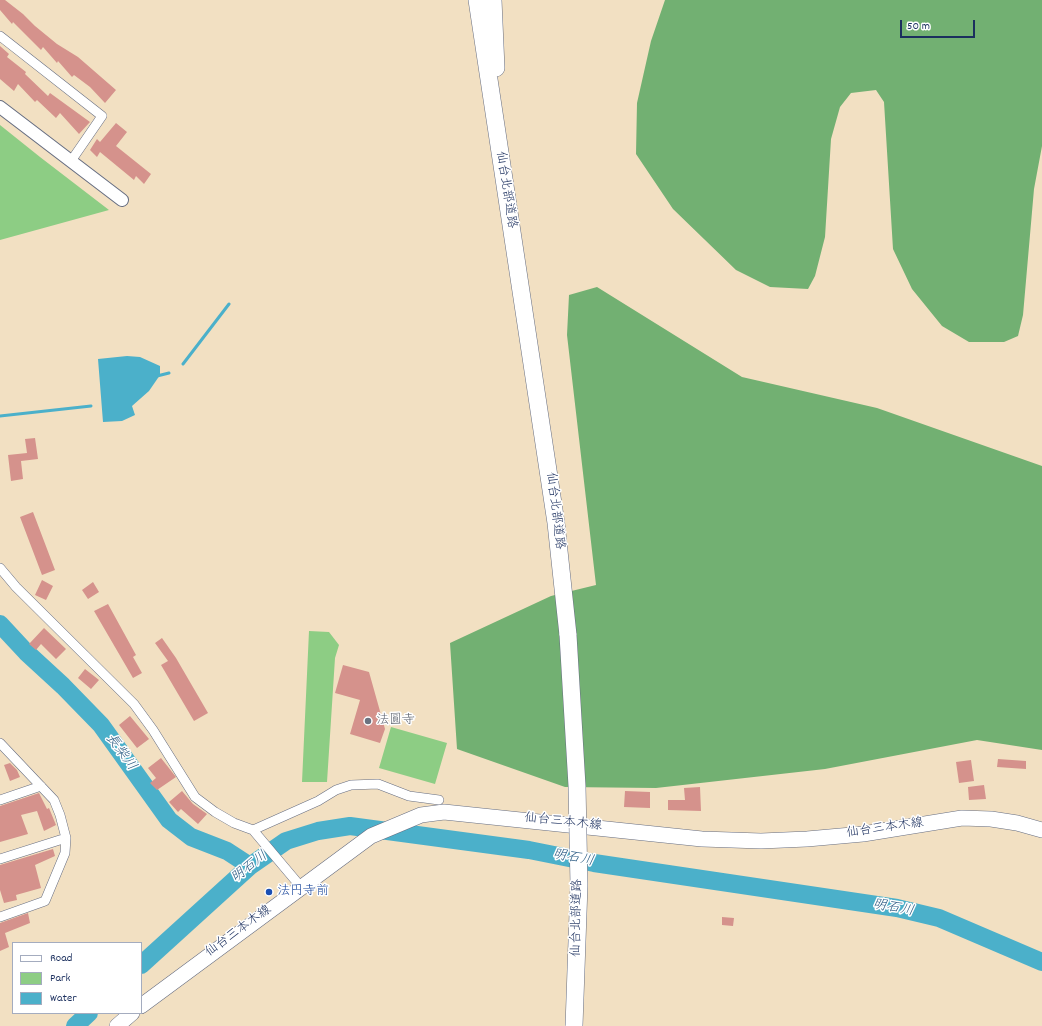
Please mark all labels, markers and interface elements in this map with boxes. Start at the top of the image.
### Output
scale bar [902,12,977,38]
text: 50 m [907,18,930,35]
street label: 仙台北部道路 [491,150,519,230]
street label: 仙台北部道路 [542,471,566,551]
place label: 法圓寺 [376,713,415,729]
marker: 法圓寺 [363,716,373,726]
water label: 長柴川 [101,731,139,775]
street label: 仙台三本木線 [523,811,603,835]
street label: 仙台三本木線 [845,816,925,842]
water label: 明石川 [551,847,595,871]
water label: 明石川 [228,848,272,888]
street label: 仙台北部道路 [570,879,586,957]
place label: 法円寺前 [277,884,329,900]
marker: 法円寺前 [264,887,274,897]
water label: 明石川 [871,897,915,921]
street label: 仙台三本木線 [203,903,275,961]
legend [12,942,142,1014]
text: Road [50,950,72,967]
text: Park [50,970,70,987]
text: Water [50,990,77,1007]

